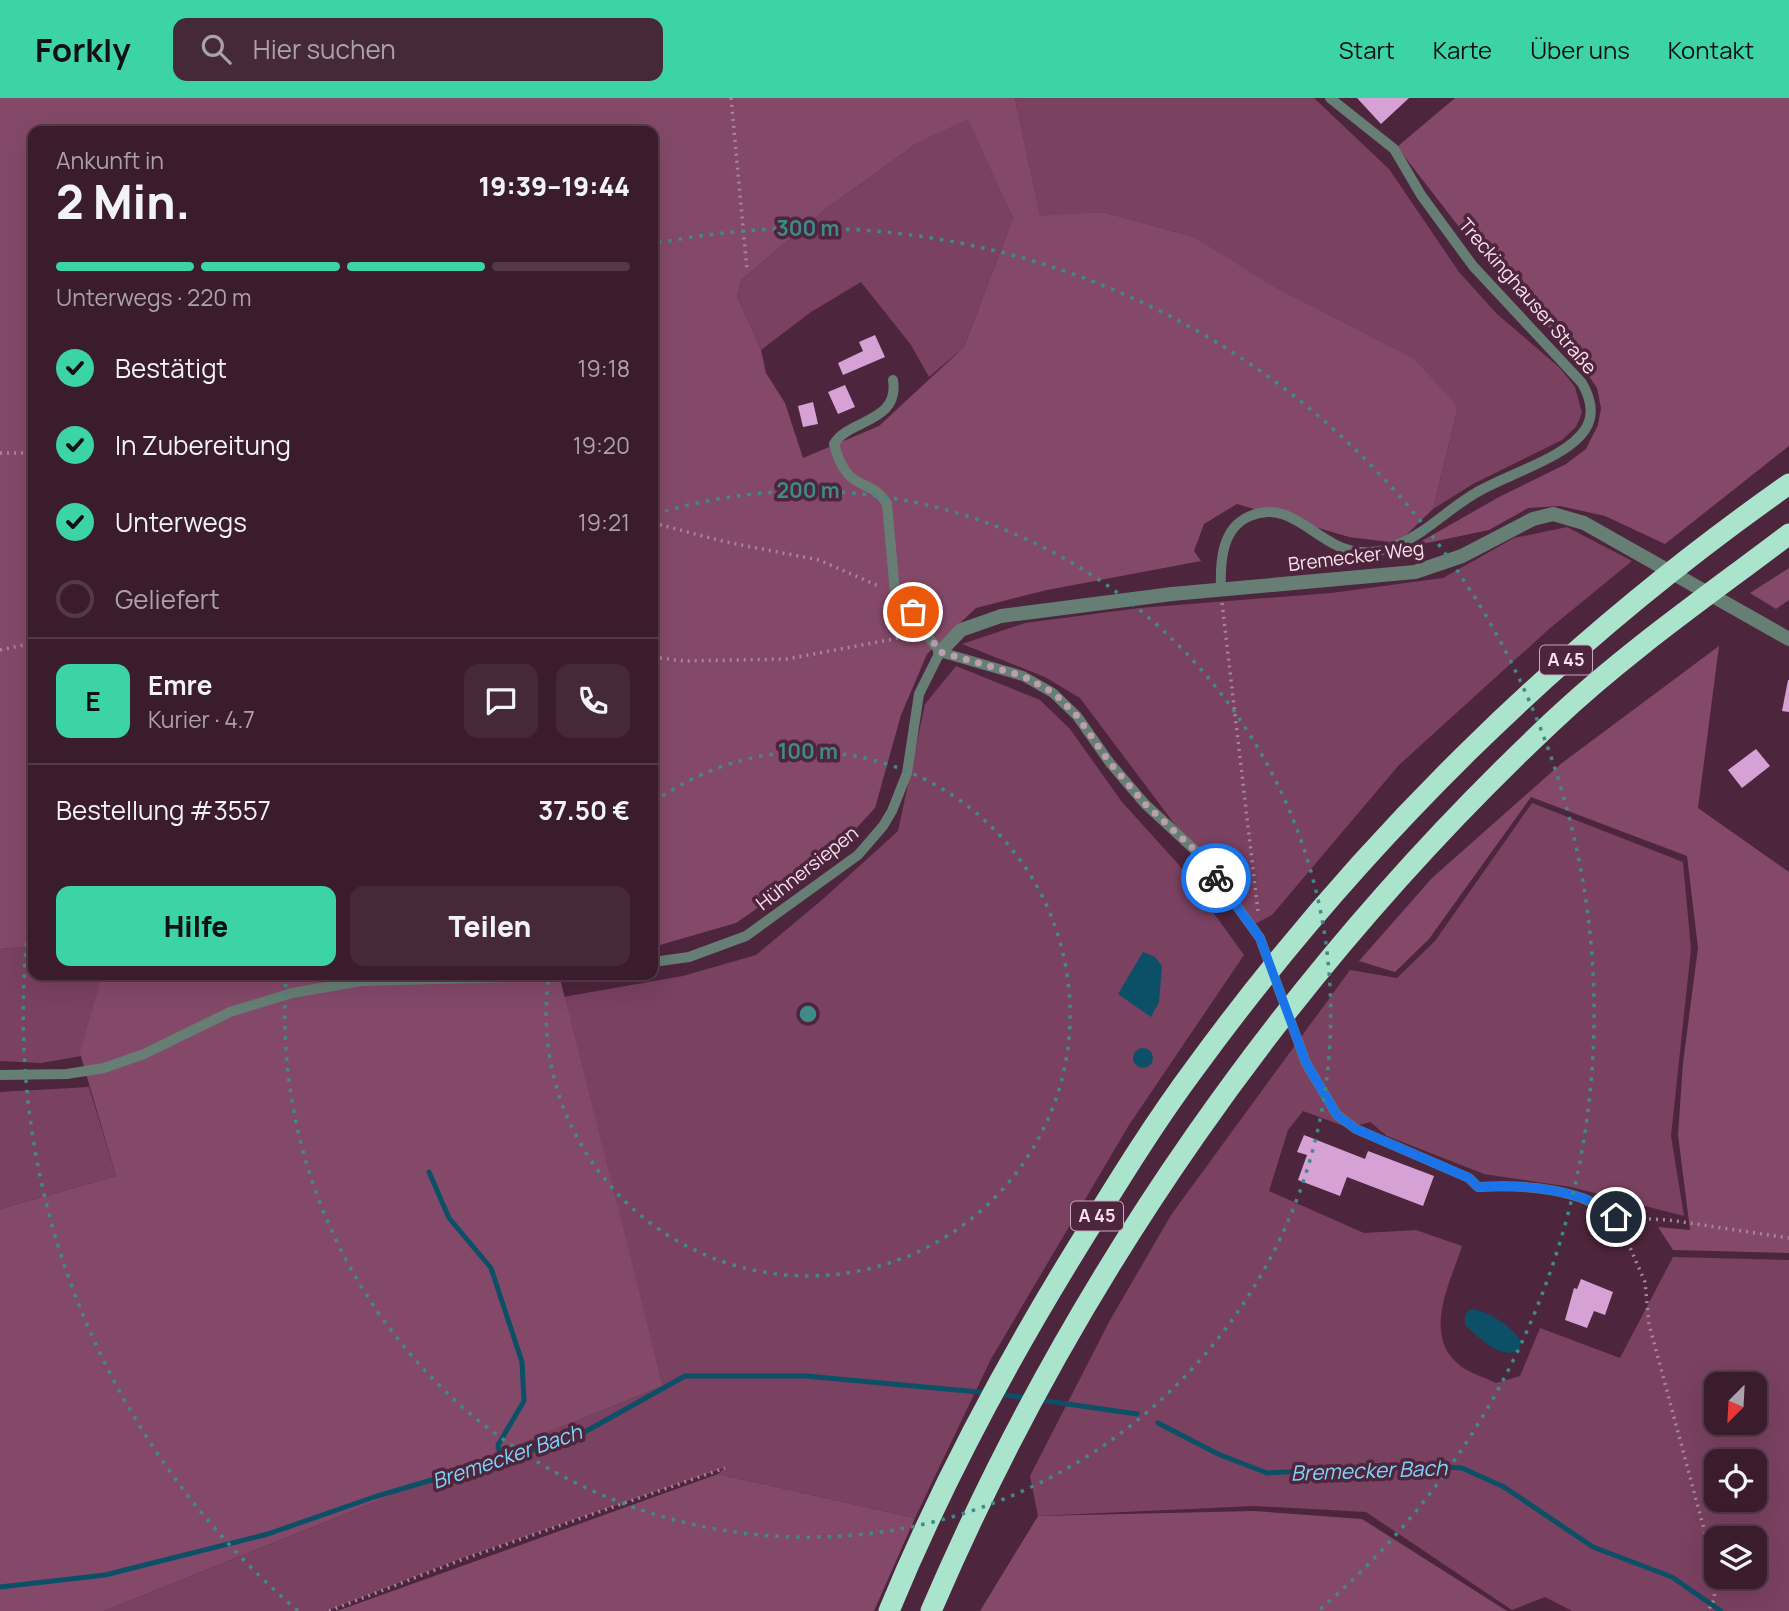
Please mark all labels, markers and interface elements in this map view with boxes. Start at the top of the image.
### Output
search box [173,18,663,81]
text: Forkly [35,27,131,72]
icon: search [197,30,235,68]
text: Hier suchen [253,31,396,67]
text: Start [1339,33,1395,66]
text: Karte [1433,33,1492,66]
text: Über uns [1530,33,1630,66]
text: Kontakt [1668,33,1754,66]
text: Ankunft in [56,144,164,176]
text: 19:39–19:44 [478,168,630,204]
text: 2 Min. [56,170,190,233]
street label: Treckinghauser Straße [1453,212,1603,380]
text: 300 m [777,214,839,242]
text: Unterwegs · 220 m [56,281,251,313]
icon: check [56,349,94,387]
text: Bestätigt [115,350,227,386]
text: 19:18 [578,352,630,384]
icon: check [56,426,94,464]
text: In Zubereitung [115,427,291,463]
text: 19:20 [573,429,630,461]
text: 200 m [776,476,840,504]
icon: check [56,503,94,541]
text: Unterwegs [115,504,247,540]
text: 19:21 [578,506,630,538]
street label: Bremecker Weg [1287,535,1425,577]
text: Geliefert [115,581,220,617]
pin [883,582,943,642]
icon: bag [894,593,932,631]
road number: A 45 [1540,646,1592,674]
button: chat [464,664,538,738]
button: phone [556,664,630,738]
text: Emre [148,667,212,703]
text: E [85,683,101,719]
text: Kurier · 4.7 [148,703,255,735]
text: 100 m [778,737,838,765]
text: Bestellung #3557 [56,792,271,828]
text: 37.50 € [538,792,630,828]
street label: Hühnersiepen [751,820,863,916]
courier [1181,843,1251,913]
icon: bike [1197,859,1235,897]
button: Hilfe [56,886,336,966]
button: Teilen [350,886,630,966]
centre of rings [796,1002,820,1026]
pin [1586,1187,1646,1247]
icon: home [1597,1198,1635,1236]
road number: A 45 [1071,1202,1123,1231]
north arrow [1704,1372,1768,1435]
map controls [1704,1372,1767,1589]
water label: Bremecker Bach [428,1417,587,1495]
button: locate [1704,1449,1767,1512]
water label: Bremecker Bach [1290,1453,1449,1487]
button: layers [1704,1526,1767,1589]

